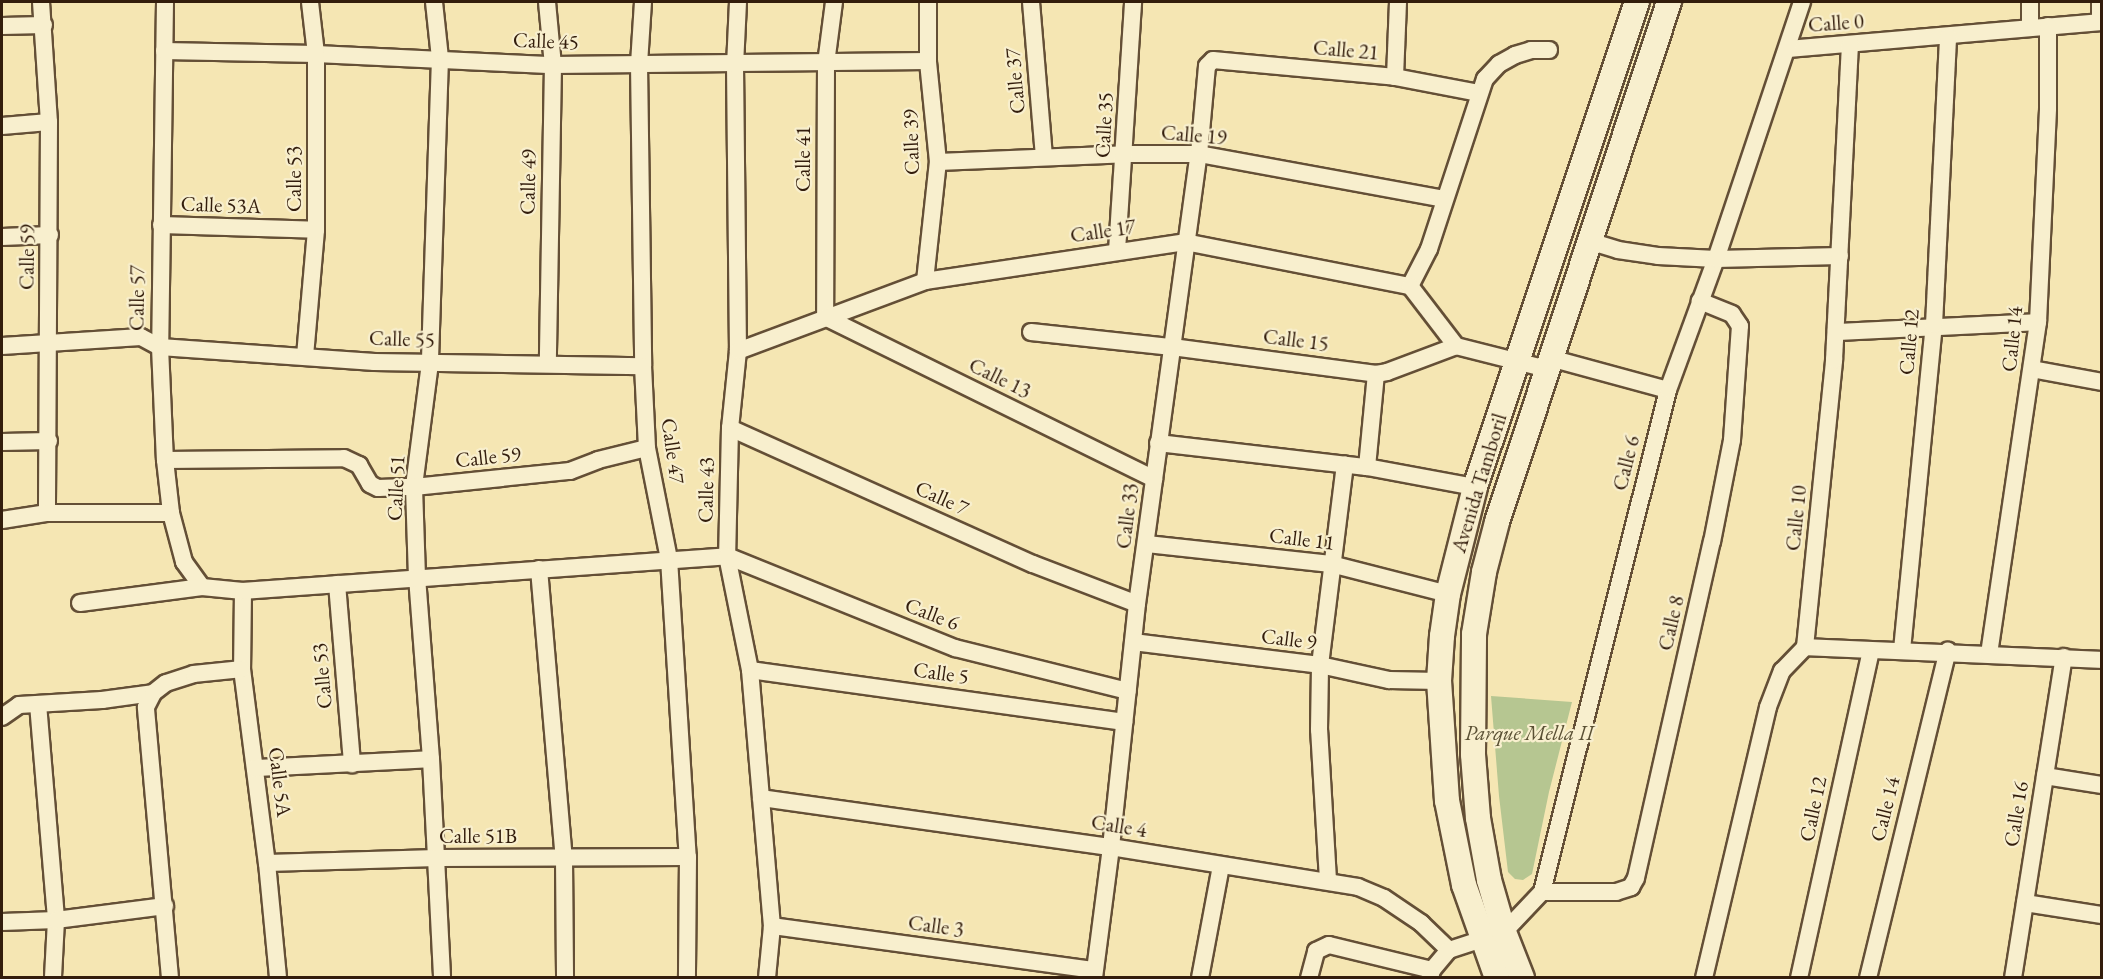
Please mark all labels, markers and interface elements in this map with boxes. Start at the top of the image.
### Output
street label: Calle 0 [1807,8,1865,38]
street label: Calle 45 [513,27,579,55]
street label: Calle 21 [1312,35,1380,65]
street label: Calle 37 [1000,47,1030,115]
street label: Calle 35 [1090,91,1118,159]
street label: Calle 39 [897,109,925,175]
street label: Calle 19 [1160,120,1228,150]
street label: Calle 41 [790,126,816,192]
street label: Calle 53 [281,146,307,212]
street label: Calle 49 [515,149,541,215]
street label: Calle 53A [180,191,262,219]
street label: Calle 17 [1069,214,1137,248]
street label: Calle 59 [14,224,40,290]
street label: Calle 57 [124,265,150,331]
street label: Calle 14 [1996,305,2028,373]
street label: Calle 12 [1894,308,1924,376]
street label: Calle 15 [1262,323,1330,357]
street label: Calle 55 [369,325,435,353]
street label: Calle 13 [965,352,1035,404]
street label: Avenida Tamboril [1446,410,1512,556]
street label: Calle 47 [656,417,690,485]
street label: Calle 6 [1607,433,1645,493]
street label: Calle 59 [454,441,522,473]
street label: Calle 51 [382,454,410,522]
street label: Calle 43 [693,457,719,523]
street label: Calle 7 [911,475,973,521]
street label: Calle 33 [1110,482,1144,550]
street label: Calle 10 [1780,484,1812,552]
street label: Calle 11 [1268,522,1336,556]
street label: Calle 6 [901,592,963,636]
street label: Calle 8 [1652,593,1690,653]
street label: Calle 9 [1260,623,1318,655]
street label: Calle 53 [307,642,337,710]
street label: Calle 5 [912,657,970,689]
park label: Parque Mella II [1464,720,1594,746]
street label: Calle 5A [263,746,297,818]
street label: Calle 12 [1794,774,1832,844]
street label: Calle 14 [1865,774,1905,844]
street label: Calle 16 [1998,779,2034,849]
street label: Calle 4 [1089,809,1149,843]
street label: Calle 51B [439,823,517,849]
street label: Calle 3 [907,910,965,942]

